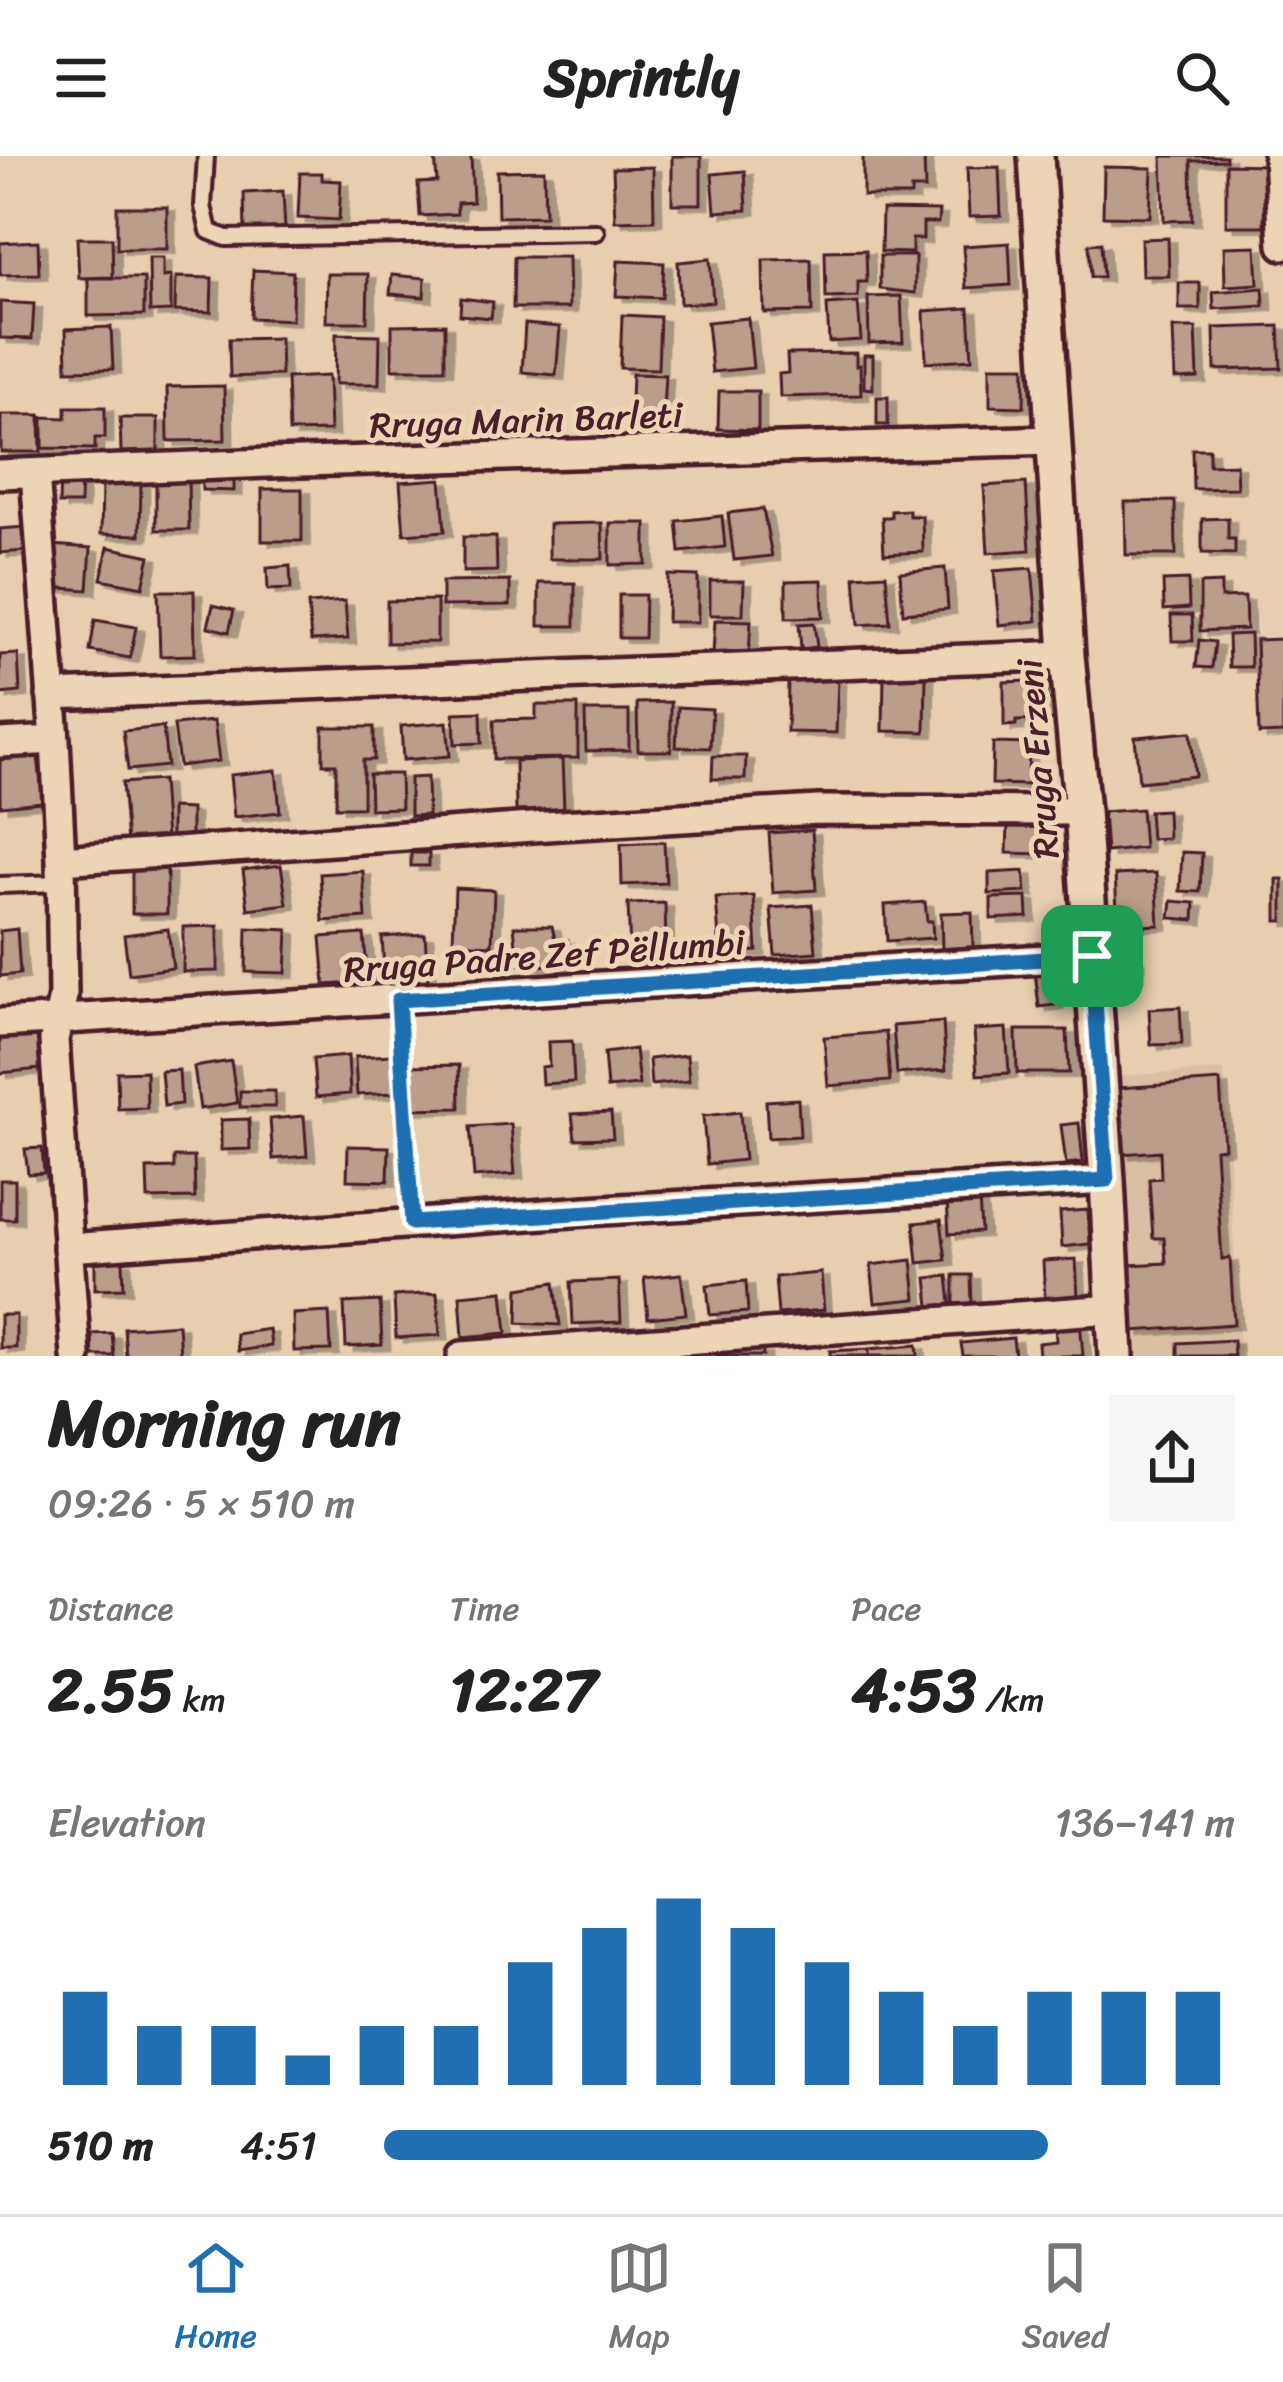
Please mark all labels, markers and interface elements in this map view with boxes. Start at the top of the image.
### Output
text: Sprintly [544,30,739,126]
icon: menu [48,45,114,111]
icon: search [1169,45,1235,111]
street label: Rruga Marin Barleti [368,383,685,457]
street label: Rruga Erzeni [997,655,1079,861]
pin [1041,905,1143,1007]
street label: Rruga Padre Zef Pëllumbi [341,910,748,1002]
icon: arrive [1059,923,1125,989]
text: Morning run [48,1365,401,1482]
button: share [1109,1395,1235,1521]
text: 09:26 · 5 × 510 m [48,1469,355,1538]
text: Distance [48,1580,173,1638]
text: Time [450,1580,519,1638]
text: Pace [851,1580,921,1638]
text: 2.55 [48,1638,174,1744]
text: 12:27 [450,1638,597,1744]
text: 4:53 [851,1638,977,1744]
text: km [174,1671,226,1729]
text: /km [977,1671,1044,1729]
text: Elevation [48,1788,206,1857]
text: 136–141 m [1055,1788,1235,1857]
text: 510 m [48,2111,153,2180]
text: 4:51 [240,2111,317,2180]
tab: Home [175,2235,257,2365]
tab: Map [606,2235,672,2365]
tab: Saved [1021,2235,1108,2365]

